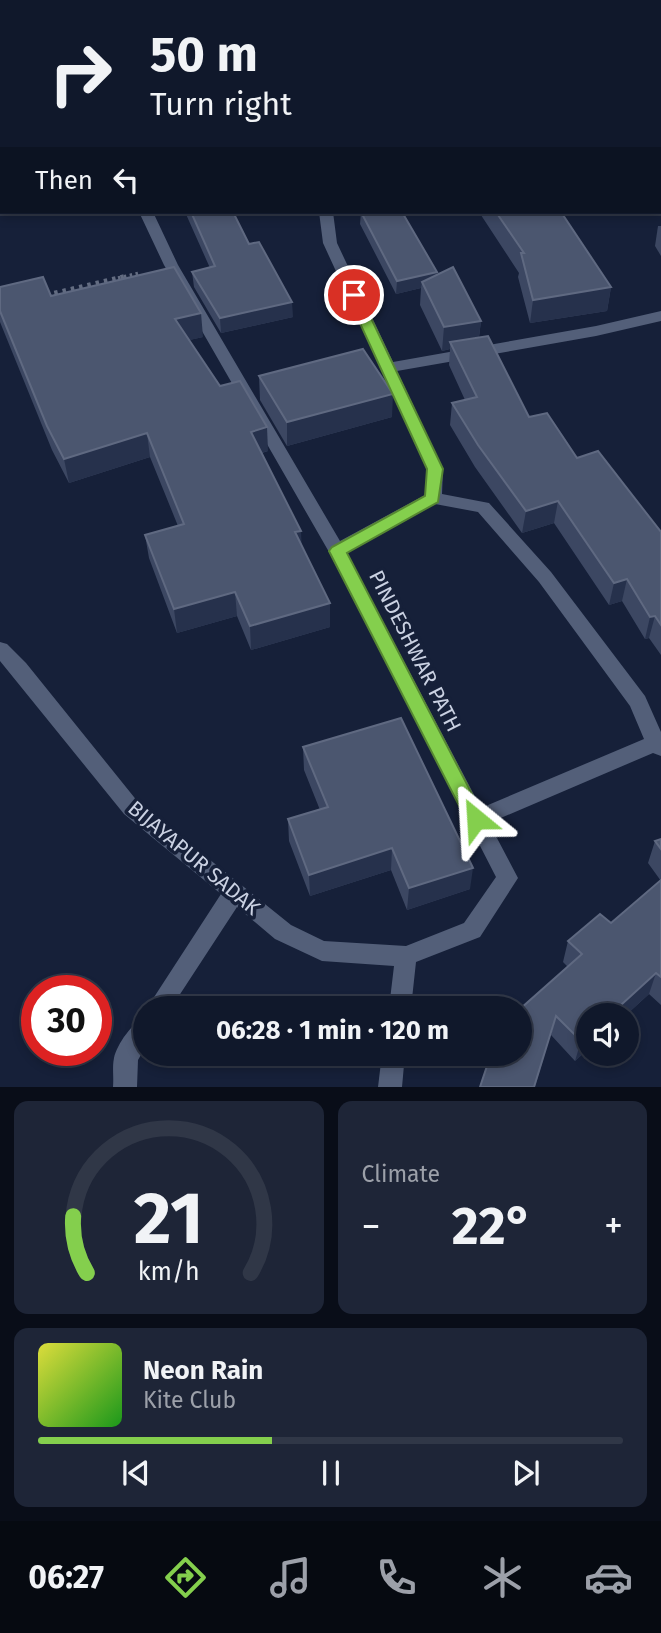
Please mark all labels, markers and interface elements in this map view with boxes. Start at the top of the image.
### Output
text: 50 m [150,25,258,84]
icon: right [35,28,126,119]
text: Turn right [150,85,292,123]
icon: left [107,161,145,199]
text: Then [35,165,93,196]
pin [324,265,384,325]
icon: arrive [335,276,373,314]
street label: PINDESHWAR PATH [363,566,467,736]
position arrow [439,782,513,856]
street label: BIJAYAPUR SADAK [123,795,266,921]
speed limit sign: 30 [21,975,112,1066]
map controls [576,1003,639,1066]
button: sound [576,1003,639,1066]
text: 06:28 · 1 min · 120 m [216,1015,449,1046]
text: Climate [362,1160,440,1188]
text: 21 [134,1176,204,1263]
text: 22° [452,1195,533,1258]
text: − [362,1203,381,1249]
text: + [604,1203,623,1249]
text: km/h [138,1257,200,1287]
text: Neon Rain [143,1355,263,1386]
text: Kite Club [143,1386,236,1414]
icon: previous [117,1454,155,1492]
icon: pause [312,1454,350,1492]
icon: next [507,1454,545,1492]
icon: directions [161,1553,210,1602]
icon: music [266,1553,315,1602]
icon: phone [372,1553,421,1602]
icon: climate [478,1553,527,1602]
icon: car [584,1553,633,1602]
text: 06:27 [28,1558,104,1596]

